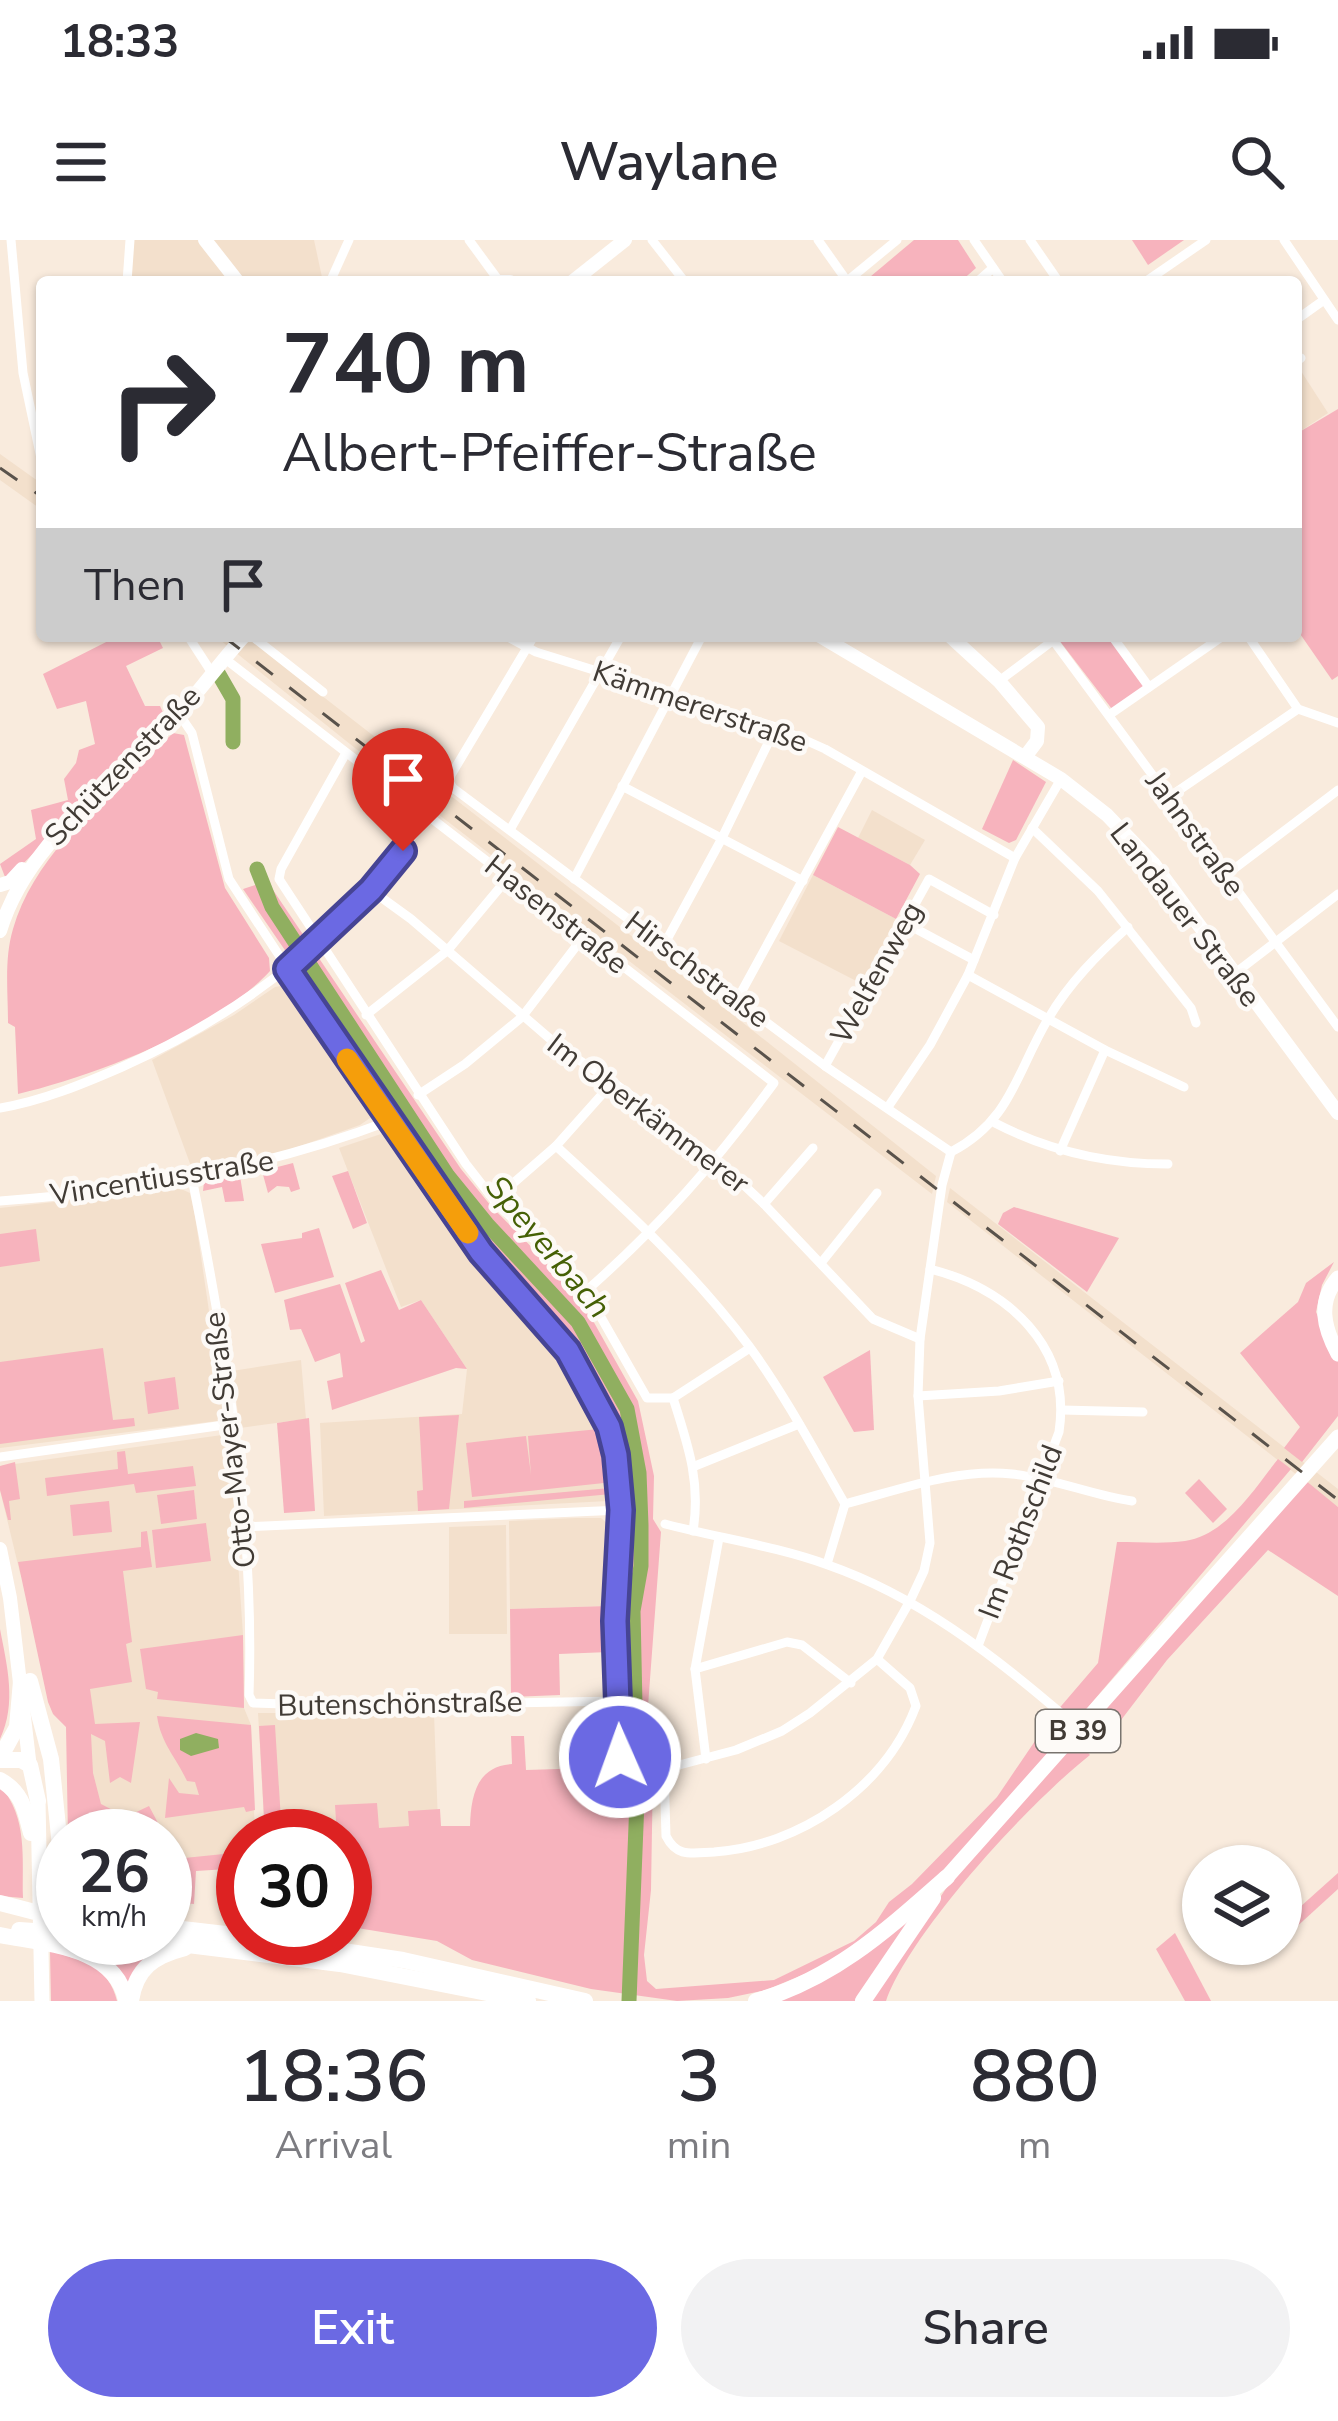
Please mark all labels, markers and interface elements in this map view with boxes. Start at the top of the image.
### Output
text: 18:33 [60,12,179,73]
text: Waylane [559,125,779,199]
icon: menu [48,129,114,195]
icon: search [1224,129,1290,195]
text: 740 m [282,307,530,422]
icon: right [84,324,240,480]
text: Albert-Pfeiffer-Straße [282,416,817,490]
icon: arrive [210,552,276,618]
text: Then [84,555,186,616]
street label: Kämmererstraße [587,651,813,763]
street label: Schützenstraße [36,677,210,855]
pin [352,728,454,851]
icon: arrive [370,746,436,812]
street label: Jahnstraße [1135,762,1254,905]
street label: Landauer Straße [1100,814,1270,1016]
street label: Hasenstraße [476,846,636,984]
street label: Welfenweg [821,894,933,1052]
street label: Hirschstraße [616,902,778,1038]
street label: Im Oberkämmerer [538,1024,758,1204]
street label: Vincentiusstraße [46,1140,277,1216]
water label: Speyerbach [475,1166,621,1328]
street label: Otto-Mayer-Straße [194,1310,266,1570]
street label: Im Rothschild [969,1439,1073,1625]
street label: Butenschönstraße [277,1681,523,1727]
position arrow [557,1694,683,1820]
road number: B 39 [1036,1710,1120,1752]
speed limit sign: 30 [216,1809,372,1965]
text: 26 [78,1831,150,1913]
map controls [1182,1845,1302,1965]
button: layers [1182,1845,1302,1965]
text: km/h [81,1896,147,1937]
text: 18:36 [238,2028,428,2126]
text: 3 [678,2028,721,2126]
text: 880 [970,2028,1099,2126]
text: Arrival [275,2119,392,2172]
text: min [667,2119,731,2172]
text: m [1018,2119,1051,2172]
button: Exit [48,2259,657,2397]
button: Share [681,2259,1290,2397]

